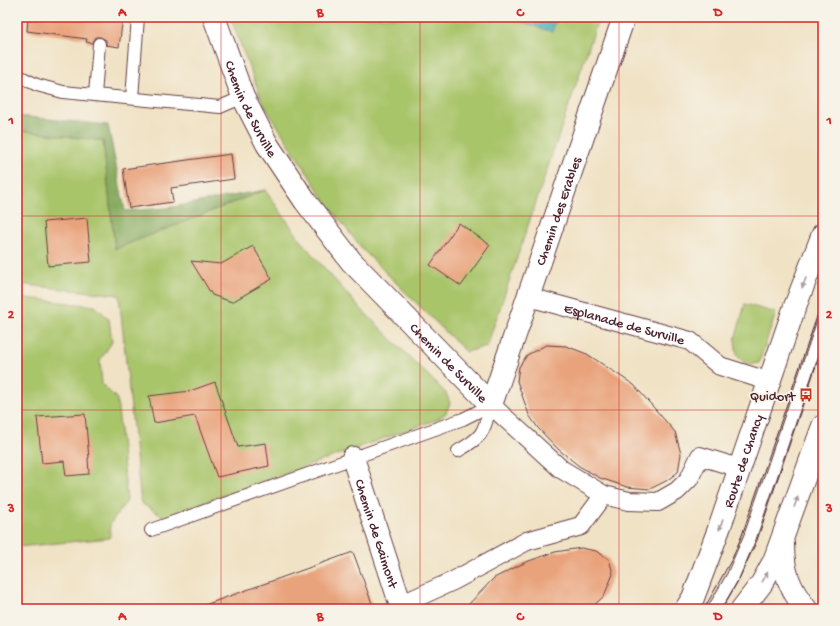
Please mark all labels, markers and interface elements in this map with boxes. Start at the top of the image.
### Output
text: A [117,6,127,21]
text: B [316,6,325,21]
text: C [515,6,525,21]
text: D [713,6,723,21]
street label: Chemin de Surville [220,59,280,162]
text: 1 [7,114,14,129]
text: 1 [825,114,832,129]
street label: Chemin des Erables [533,154,587,268]
one-way arrow [800,277,806,289]
street label: Esplanade de Surville [562,301,687,350]
text: 2 [8,308,15,323]
text: 2 [826,308,833,323]
street label: Chemin de Surville [405,320,491,408]
bus stop icon: Quidort [798,387,814,403]
place label: Quidort [750,389,796,406]
street label: Route de Chancy [721,412,768,510]
street label: Chemin de Gaimont [349,477,401,592]
one-way arrow [793,496,799,508]
text: 3 [7,502,15,517]
text: 3 [825,502,833,517]
one-way arrow [717,519,723,531]
one-way arrow [761,572,768,583]
text: A [117,610,127,625]
text: B [316,610,325,625]
text: C [515,610,525,625]
text: D [713,610,723,625]

